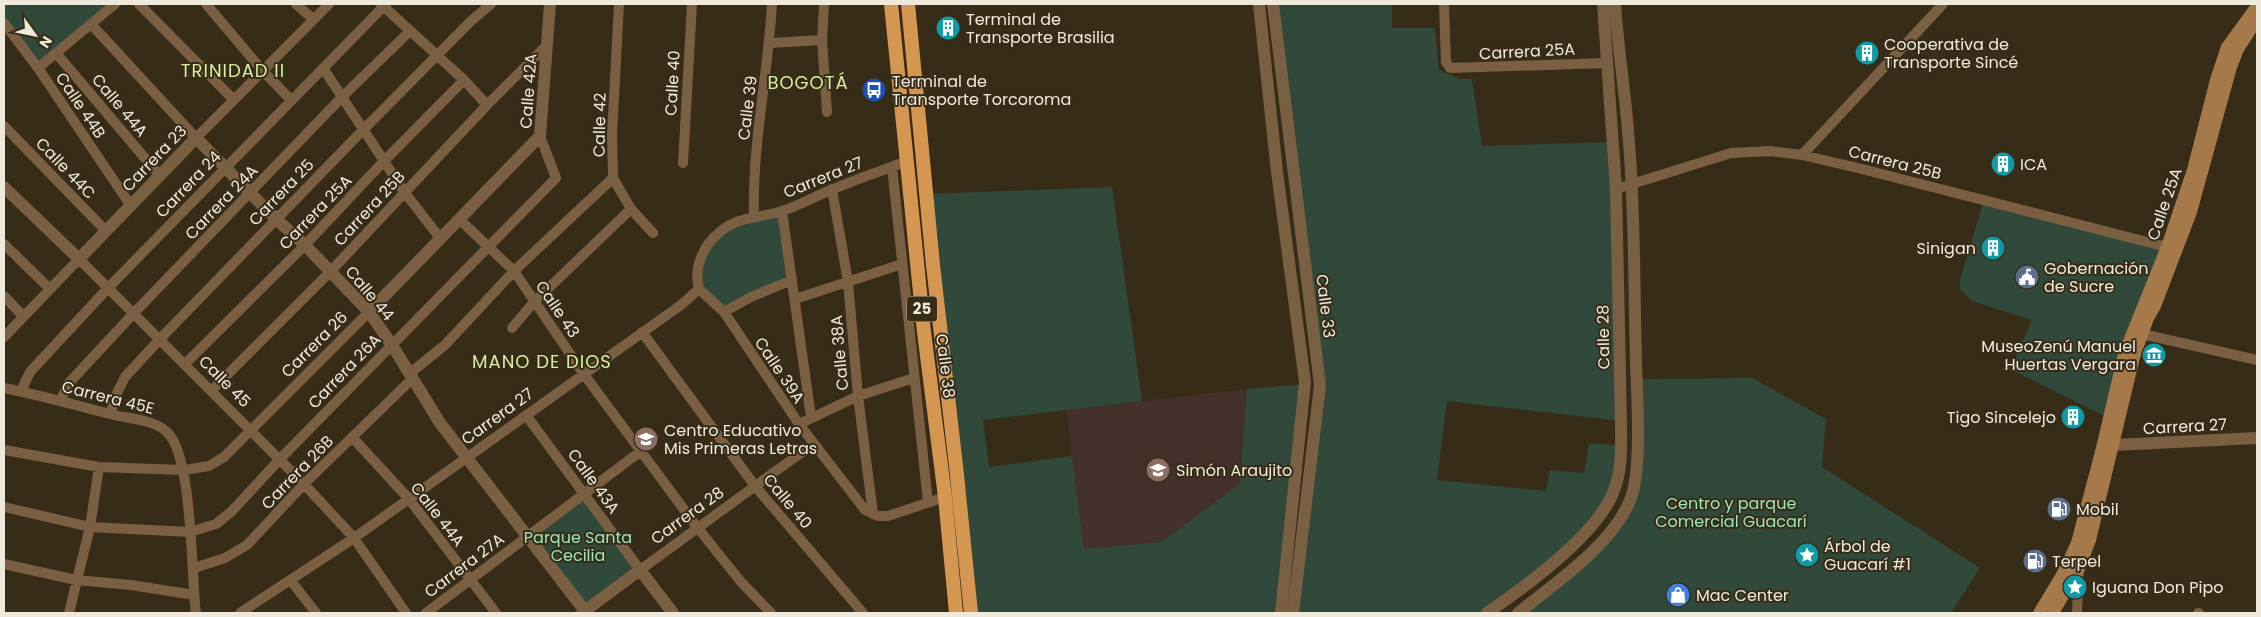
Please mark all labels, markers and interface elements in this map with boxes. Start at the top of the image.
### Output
place label: Terminal de Transporte Brasilia [966,8,1115,49]
north arrow [10,10,60,60]
building icon: Terminal de Transporte Brasilia [935,15,961,41]
text: N [35,32,57,52]
place label: Cooperativa de Transporte Sincé [1884,33,2018,74]
street label: Carrera 25A [1478,37,1576,65]
building icon: Cooperativa de Transporte Sincé [1854,40,1880,66]
street label: Calle 40 [659,50,686,116]
street label: Calle 42A [514,52,543,129]
district label: TRINIDAD II [181,58,285,83]
street label: Calle 44B [50,68,111,143]
street label: Calle 44A [86,69,153,142]
district label: BOGOTÁ [767,70,849,95]
place label: Terminal de Transporte Torcoroma [892,70,1071,111]
street label: Calle 39 [732,75,763,142]
bus stop icon: Terminal de Transporte Torcoroma [861,77,887,103]
street label: Calle 42 [587,93,612,157]
street label: Carrera 23 [117,120,192,197]
street label: Calle 44C [30,132,101,204]
street label: Carrera 25B [1846,140,1944,185]
street label: Carrera 24 [150,146,226,223]
street label: Carrera 27 [780,151,867,204]
building icon: ICA [1990,151,2016,177]
place label: ICA [2020,153,2047,176]
street label: Carrera 25 [243,154,319,231]
street label: Carrera 24A [180,160,263,245]
street label: Calle 25A [2141,165,2188,243]
street label: Carrera 25B [329,166,410,251]
street label: Carrera 25A [274,170,357,255]
building icon: Sinigan [1980,235,2006,261]
place label: Sinigan [1917,237,1976,260]
place label: Gobernación de Sucre [2044,257,2149,298]
street label: Calle 44 [340,261,399,326]
public building icon: Gobernación de Sucre [2014,264,2040,290]
street label: Calle 33 [1310,273,1341,339]
street label: Calle 43 [530,276,585,343]
road number: 25 [907,296,937,322]
street label: Calle 28 [1591,305,1616,369]
street label: Carrera 26 [276,306,353,383]
street label: Calle 38A [825,314,854,392]
street label: Carrera 26A [303,329,386,414]
street label: Calle 39A [749,333,810,408]
street label: Calle 38 [930,333,961,400]
place label: MuseoZenú Manuel Huertas Vergara [1981,335,2136,376]
museum icon: MuseoZenú Manuel Huertas Vergara [2141,342,2167,368]
district label: MANO DE DIOS [472,349,612,374]
street label: Calle 45 [193,350,256,413]
street label: Carrera 45E [59,375,156,420]
street label: Carrera 27 [457,382,538,450]
building icon: Tigo Sincelejo [2060,404,2086,430]
place label: Tigo Sincelejo [1947,406,2056,429]
street label: Carrera 27 [2142,413,2228,440]
place label: Centro Educativo Mis Primeras Letras [664,419,817,460]
school or university icon: Centro Educativo Mis Primeras Letras [633,426,659,452]
street label: Carrera 26B [256,430,339,515]
street label: Calle 43A [562,444,625,519]
school or university icon: Simón Araujito [1145,457,1171,483]
place label: Simón Araujito [1176,459,1292,482]
street label: Calle 40 [758,469,817,534]
street label: Calle 44A [405,477,470,552]
street label: Carrera 28 [646,481,729,550]
park label: Centro y parque Comercial Guacarí [1655,492,1807,533]
fuel station icon: Mobil [2046,496,2072,522]
place label: Mobil [2076,498,2119,521]
park label: Parque Santa Cecilia [524,526,632,567]
street label: Carrera 27A [420,528,509,603]
place label: Árbol de Guacarí #1 [1824,535,1911,576]
place icon: Árbol de Guacarí #1 [1794,542,1820,568]
fuel station icon: Terpel [2022,548,2048,574]
place label: Terpel [2052,550,2101,573]
place icon: Iguana Don Pipo [2062,574,2088,600]
place label: Iguana Don Pipo [2092,576,2223,599]
shop icon: Mac Center [1665,582,1691,608]
place label: Mac Center [1696,584,1789,607]

